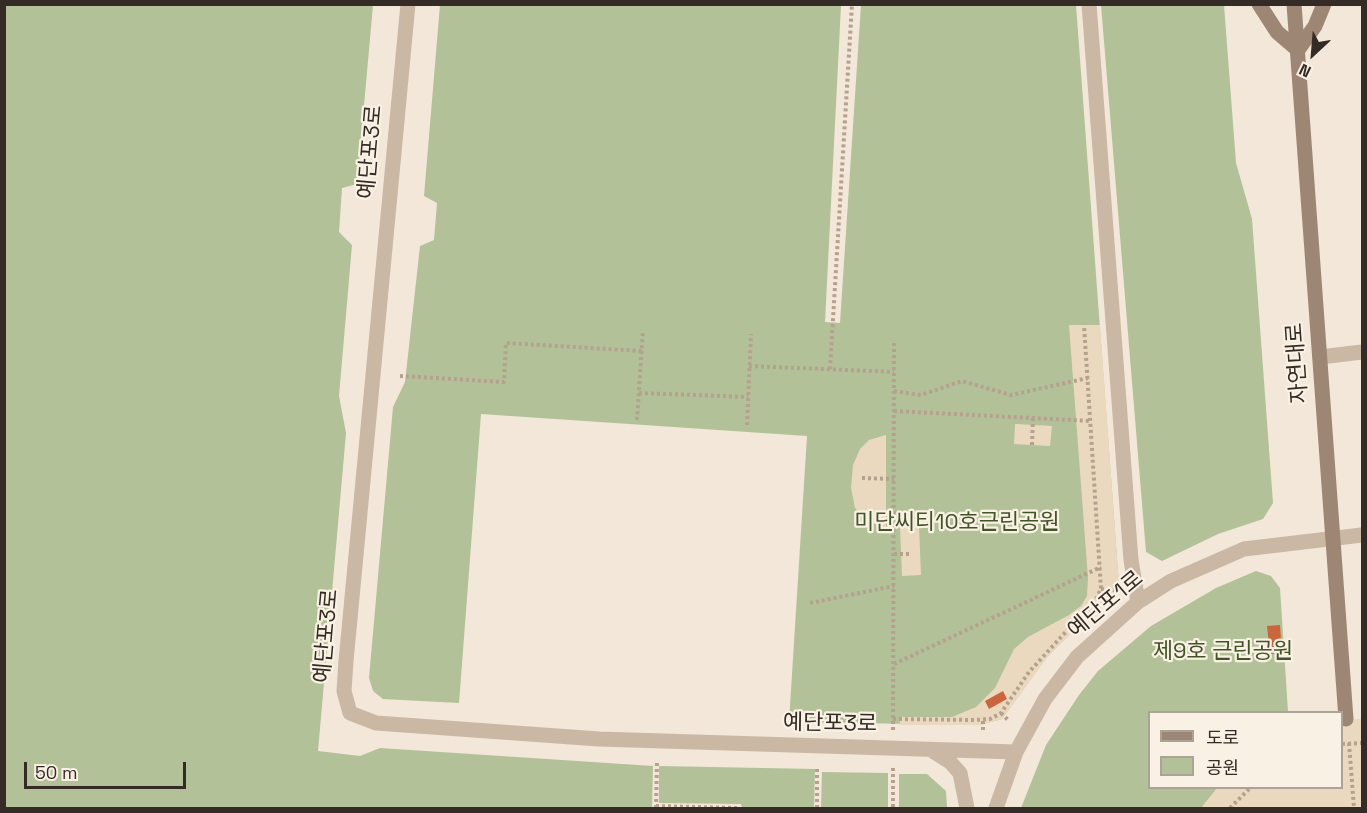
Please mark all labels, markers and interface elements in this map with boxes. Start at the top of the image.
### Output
north arrow [1283,24,1343,84]
text: N [1295,59,1314,82]
street label: 예단포3로 [354,104,388,200]
street label: 자연대로 [1282,322,1314,404]
park label: 미단씨티10호근린공원 [854,510,1060,536]
street label: 예단포1로 [1063,566,1149,644]
street label: 예단포3로 [310,588,344,684]
park label: 제9호 근린공원 [1153,639,1293,665]
street label: 예단포3로 [783,710,877,738]
legend [1148,711,1343,789]
text: 도로 [1206,726,1239,749]
scale bar [27,750,189,788]
text: 공원 [1206,756,1239,779]
text: 50 m [35,761,77,784]

